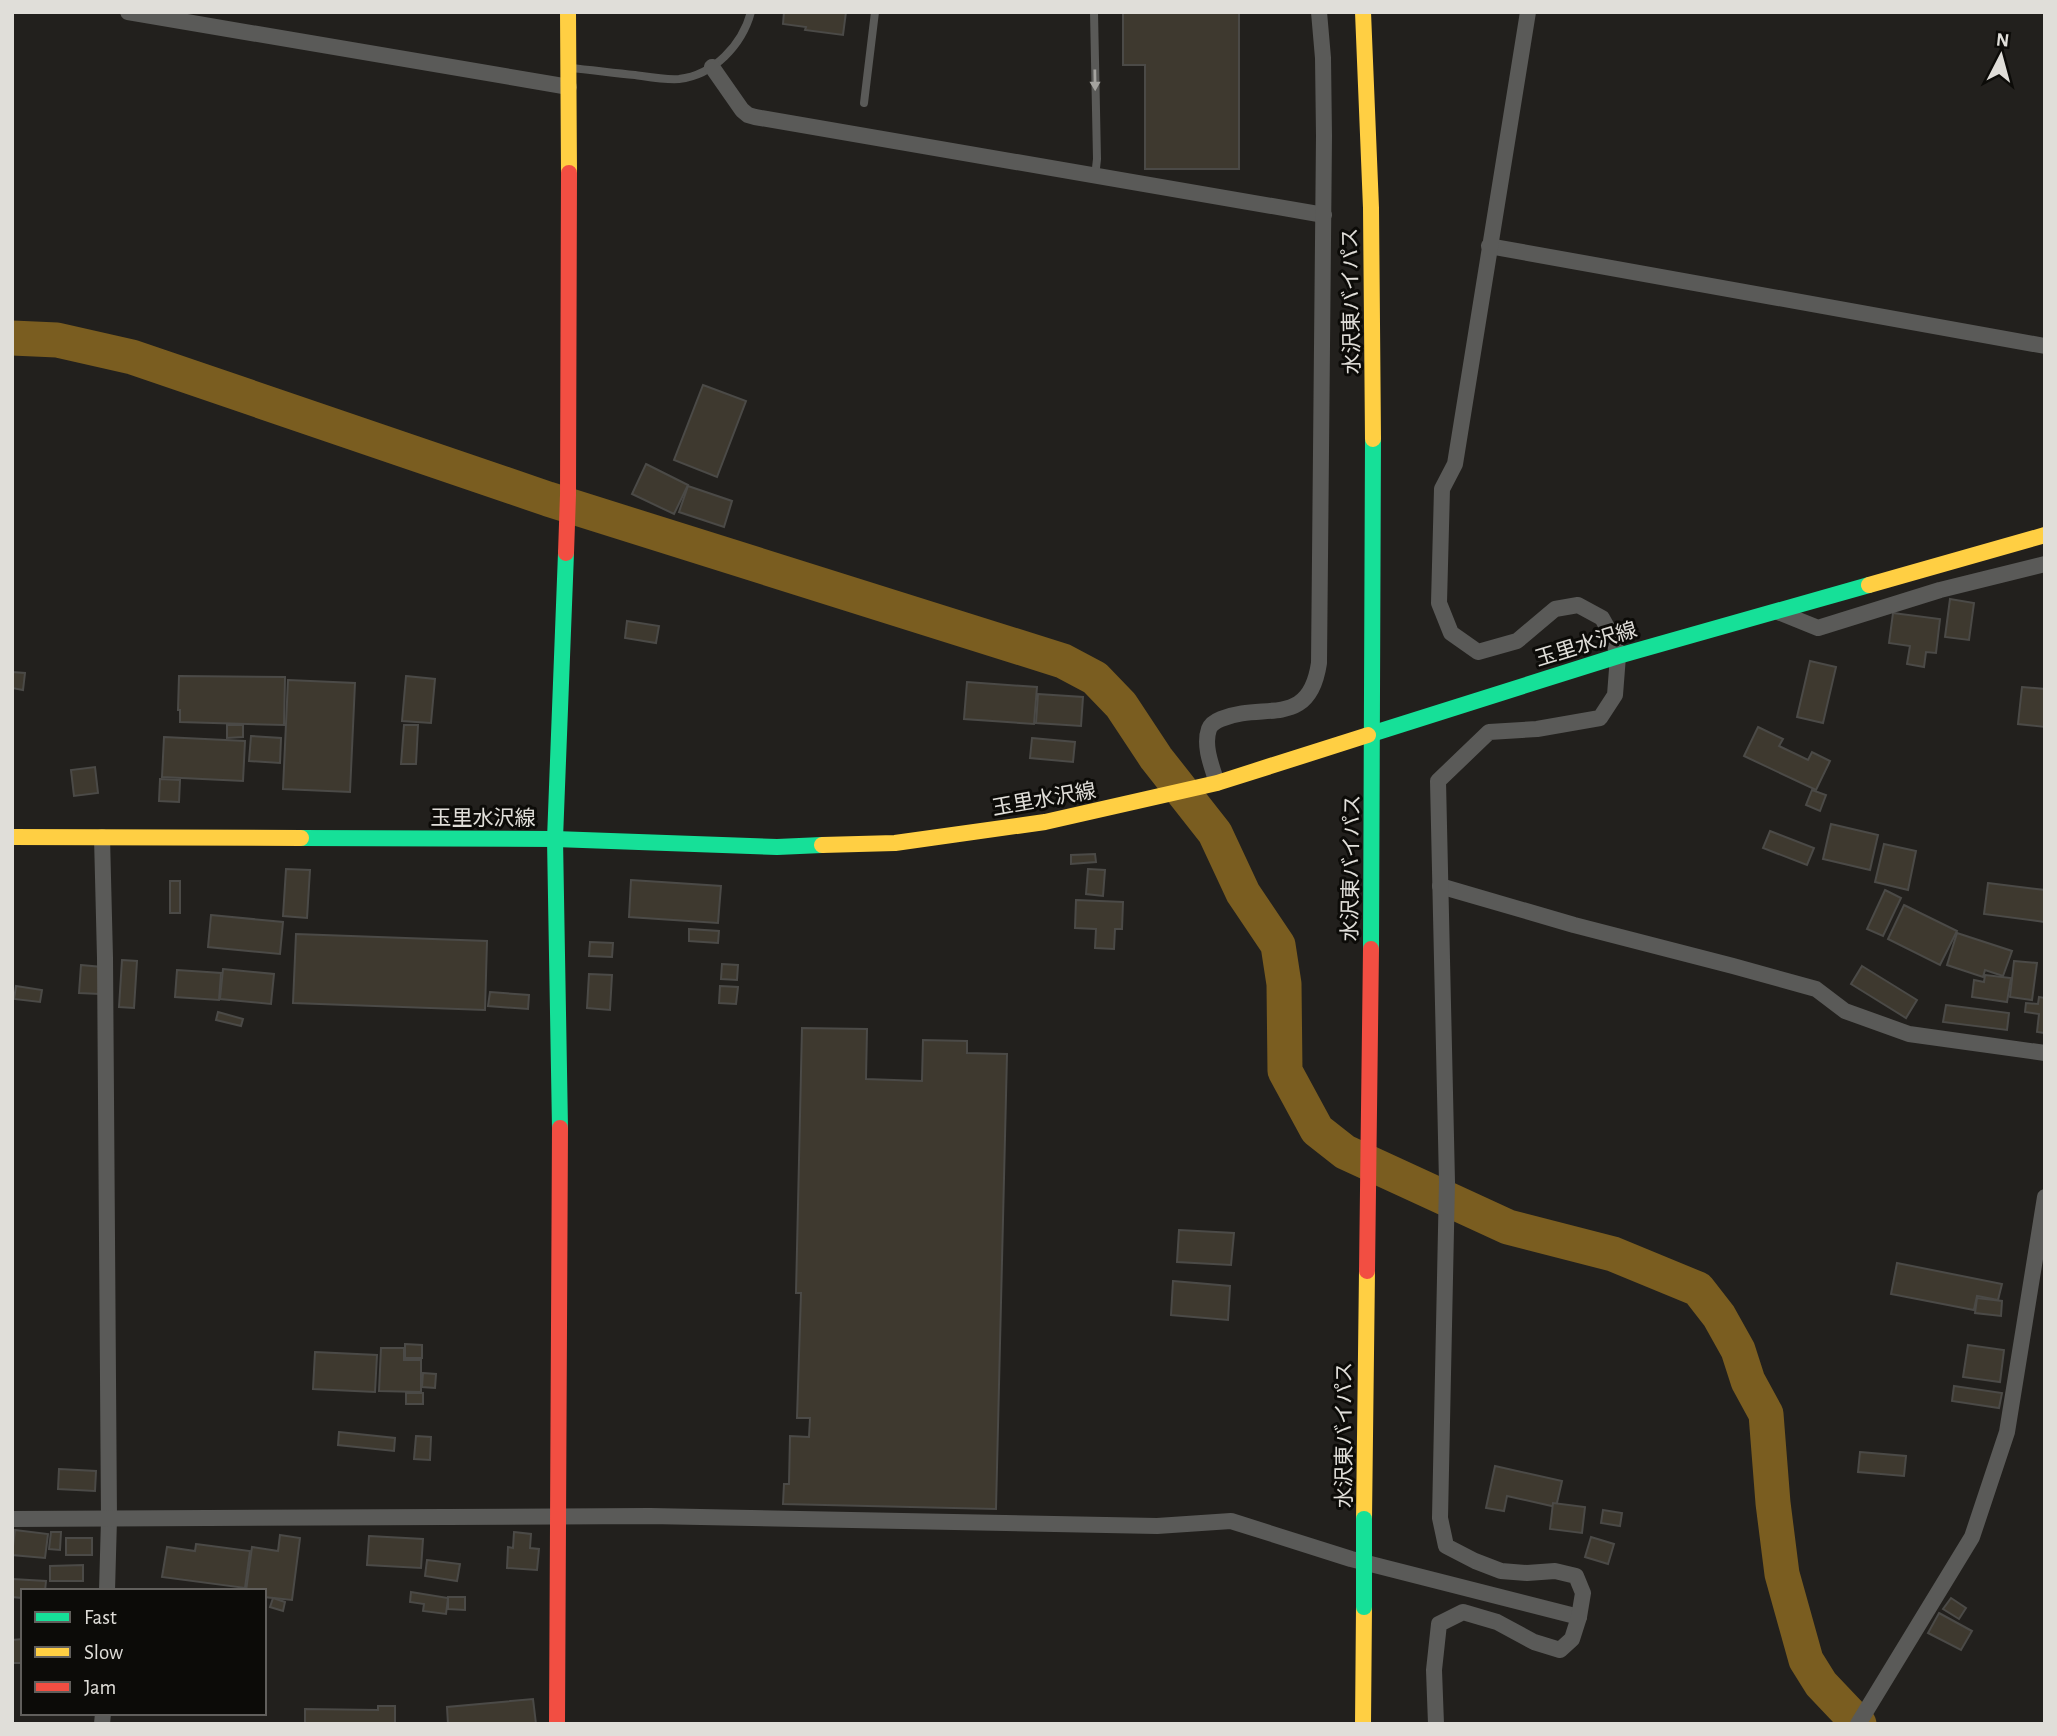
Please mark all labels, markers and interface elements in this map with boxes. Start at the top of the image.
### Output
north arrow [1966,21,2036,91]
text: N [1995,30,2010,51]
one-way arrow [1090,70,1101,92]
street label: 水沢東バイパス [1339,228,1363,374]
street label: 玉里水沢線 [1533,618,1639,670]
street label: 玉里水沢線 [990,779,1098,819]
street label: 水沢東バイパス [1339,795,1363,941]
street label: 玉里水沢線 [431,807,536,829]
street label: 水沢東バイパス [1333,1362,1355,1508]
legend [21,1589,266,1715]
text: Fast [84,1607,117,1628]
text: Slow [84,1642,123,1663]
text: Jam [84,1677,116,1698]

